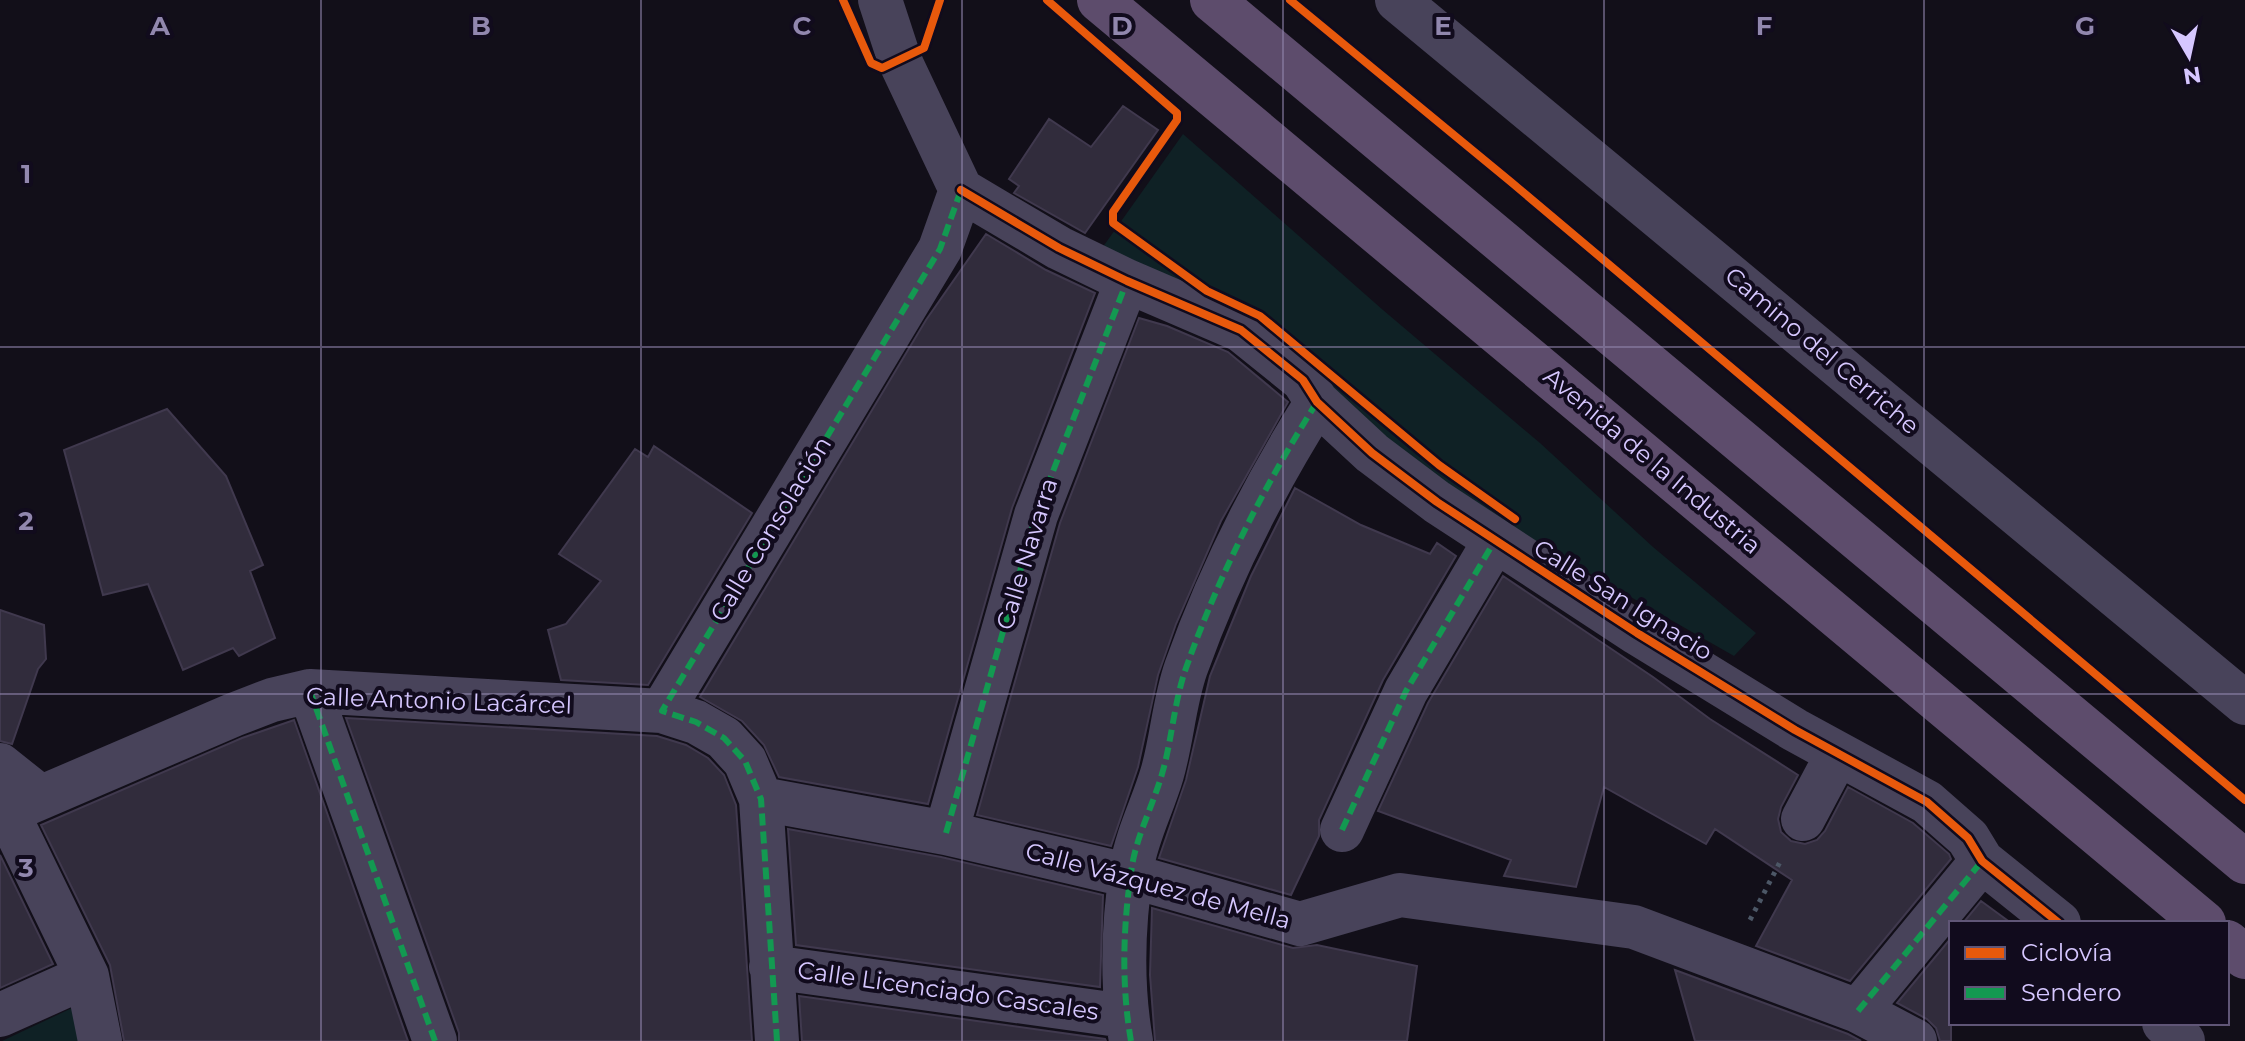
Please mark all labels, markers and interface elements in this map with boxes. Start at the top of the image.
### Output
text: A [149,10,171,42]
text: B [471,10,491,42]
text: C [793,10,812,42]
text: D [1111,10,1133,42]
text: E [1434,10,1452,42]
text: F [1756,10,1772,42]
text: G [2075,10,2095,42]
north arrow [2149,16,2229,96]
text: N [2181,61,2203,90]
text: 1 [21,158,31,190]
street label: Camino del Cerriche [1719,261,1925,440]
street label: Avenida de la Industria [1538,361,1767,560]
street label: Calle Consolación [704,431,837,627]
street label: Calle Navarra [990,475,1063,633]
text: 2 [18,505,34,537]
street label: Calle San Ignacio [1529,533,1718,666]
street label: Calle Antonio Lacárcel [306,681,572,720]
street label: Calle Vázquez de Mella [1022,836,1294,935]
text: 3 [17,852,34,884]
legend [1949,921,2229,1025]
text: Ciclovía [2021,938,2113,967]
street label: Calle Licenciado Cascales [796,955,1101,1026]
text: Sendero [2021,978,2122,1007]

